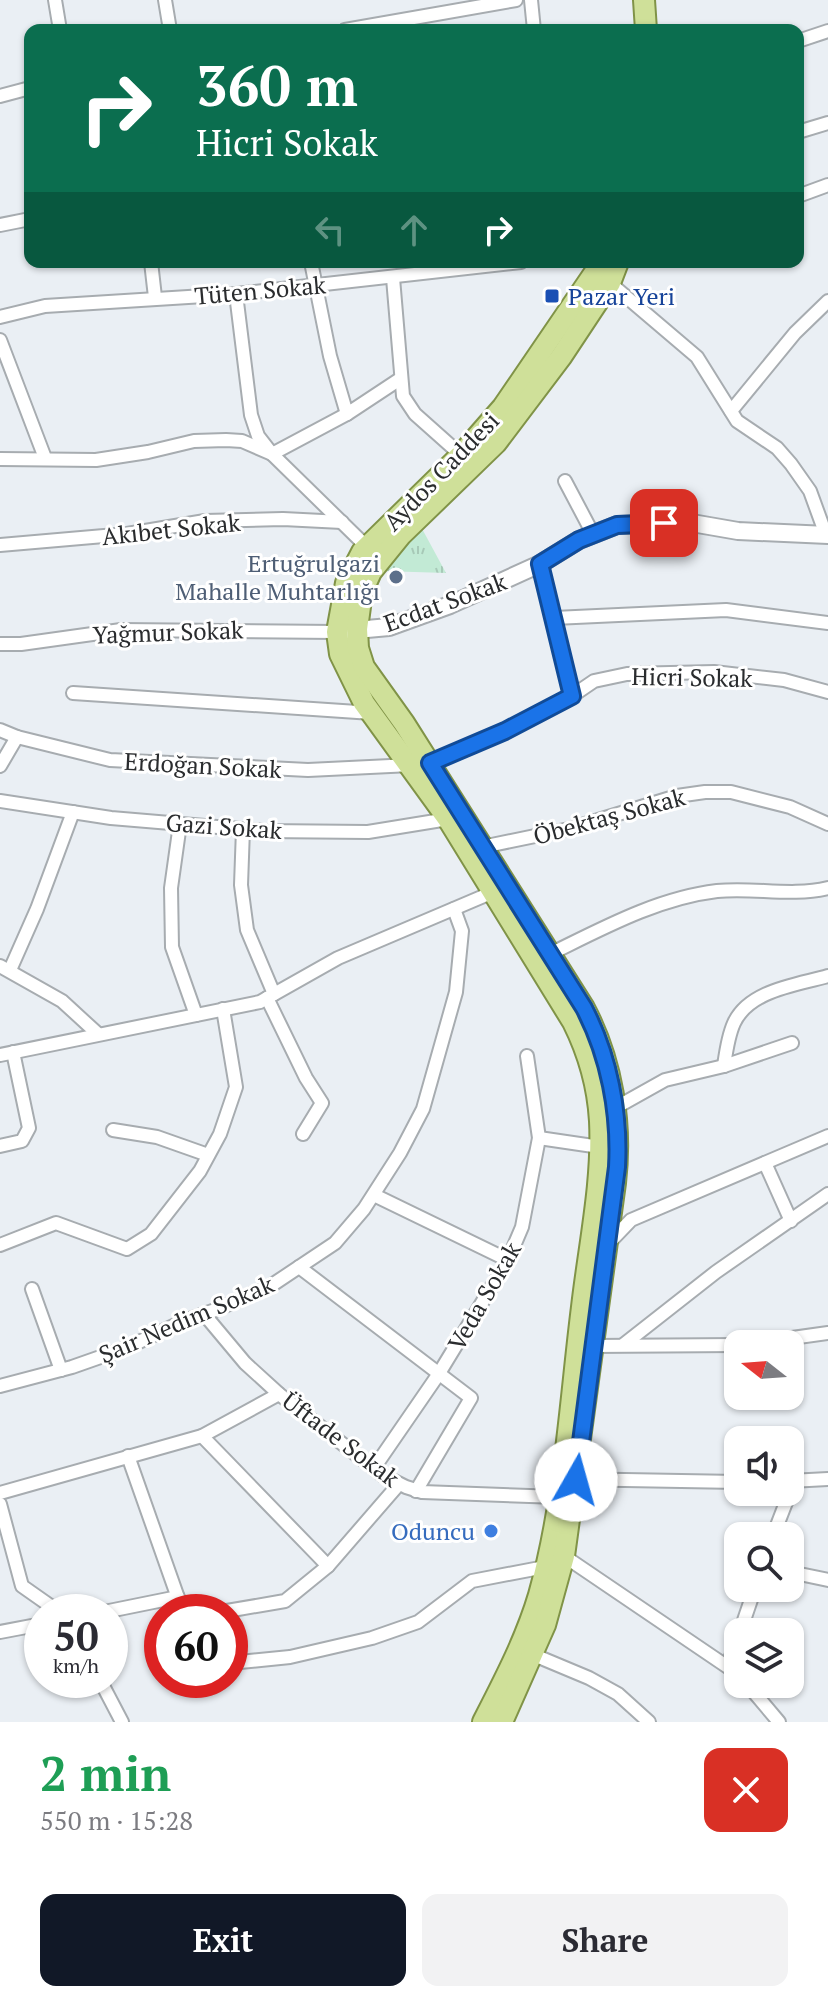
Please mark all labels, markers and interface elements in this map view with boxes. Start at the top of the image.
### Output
text: 360 m [196,48,358,122]
icon: right [64,56,168,160]
text: Hicri Sokak [196,119,378,166]
icon: left [308,208,352,252]
icon: ahead [392,208,436,252]
icon: right [476,208,520,252]
street label: Tüten Sokak [193,268,328,312]
place label: Pazar Yeri [568,280,675,312]
marker: Pazar Yeri [543,287,561,305]
street label: Aydos Caddesi [376,405,506,537]
pin [630,489,698,557]
icon: arrive [642,501,686,545]
street label: Akıbet Sokak [100,506,242,552]
place label: Ertuğrulgazi Mahalle Muhtarlığı [175,547,380,607]
street label: Ecdat Sokak [379,565,511,639]
marker: Ertuğrulgazi Mahalle Muhtarlığı [387,568,405,586]
street label: Yağmur Sokak [92,613,245,651]
street label: Hicri Sokak [631,660,753,694]
street label: Erdoğan Sokak [123,745,283,785]
street label: Öbektaş Sokak [530,780,689,852]
street label: Gazi Sokak [165,806,284,846]
street label: Veda Sokak [440,1235,528,1356]
street label: Şair Nedim Sokak [94,1267,279,1370]
north arrow [724,1330,804,1410]
map controls [724,1330,804,1698]
street label: Üftade Sokak [276,1384,407,1494]
button: sound [724,1426,804,1506]
position arrow [534,1438,618,1522]
place label: Oduncu [391,1515,475,1547]
marker: Oduncu [482,1522,500,1540]
button: search [724,1522,804,1602]
speed limit sign: 60 [144,1594,248,1698]
text: 50 [53,1609,99,1662]
button: layers [724,1618,804,1698]
text: km/h [53,1652,99,1679]
text: 2 min [40,1741,171,1805]
button: close [704,1748,788,1832]
text: 550 m · 15:28 [40,1803,193,1837]
button: Exit [40,1894,406,1986]
button: Share [422,1894,788,1986]

